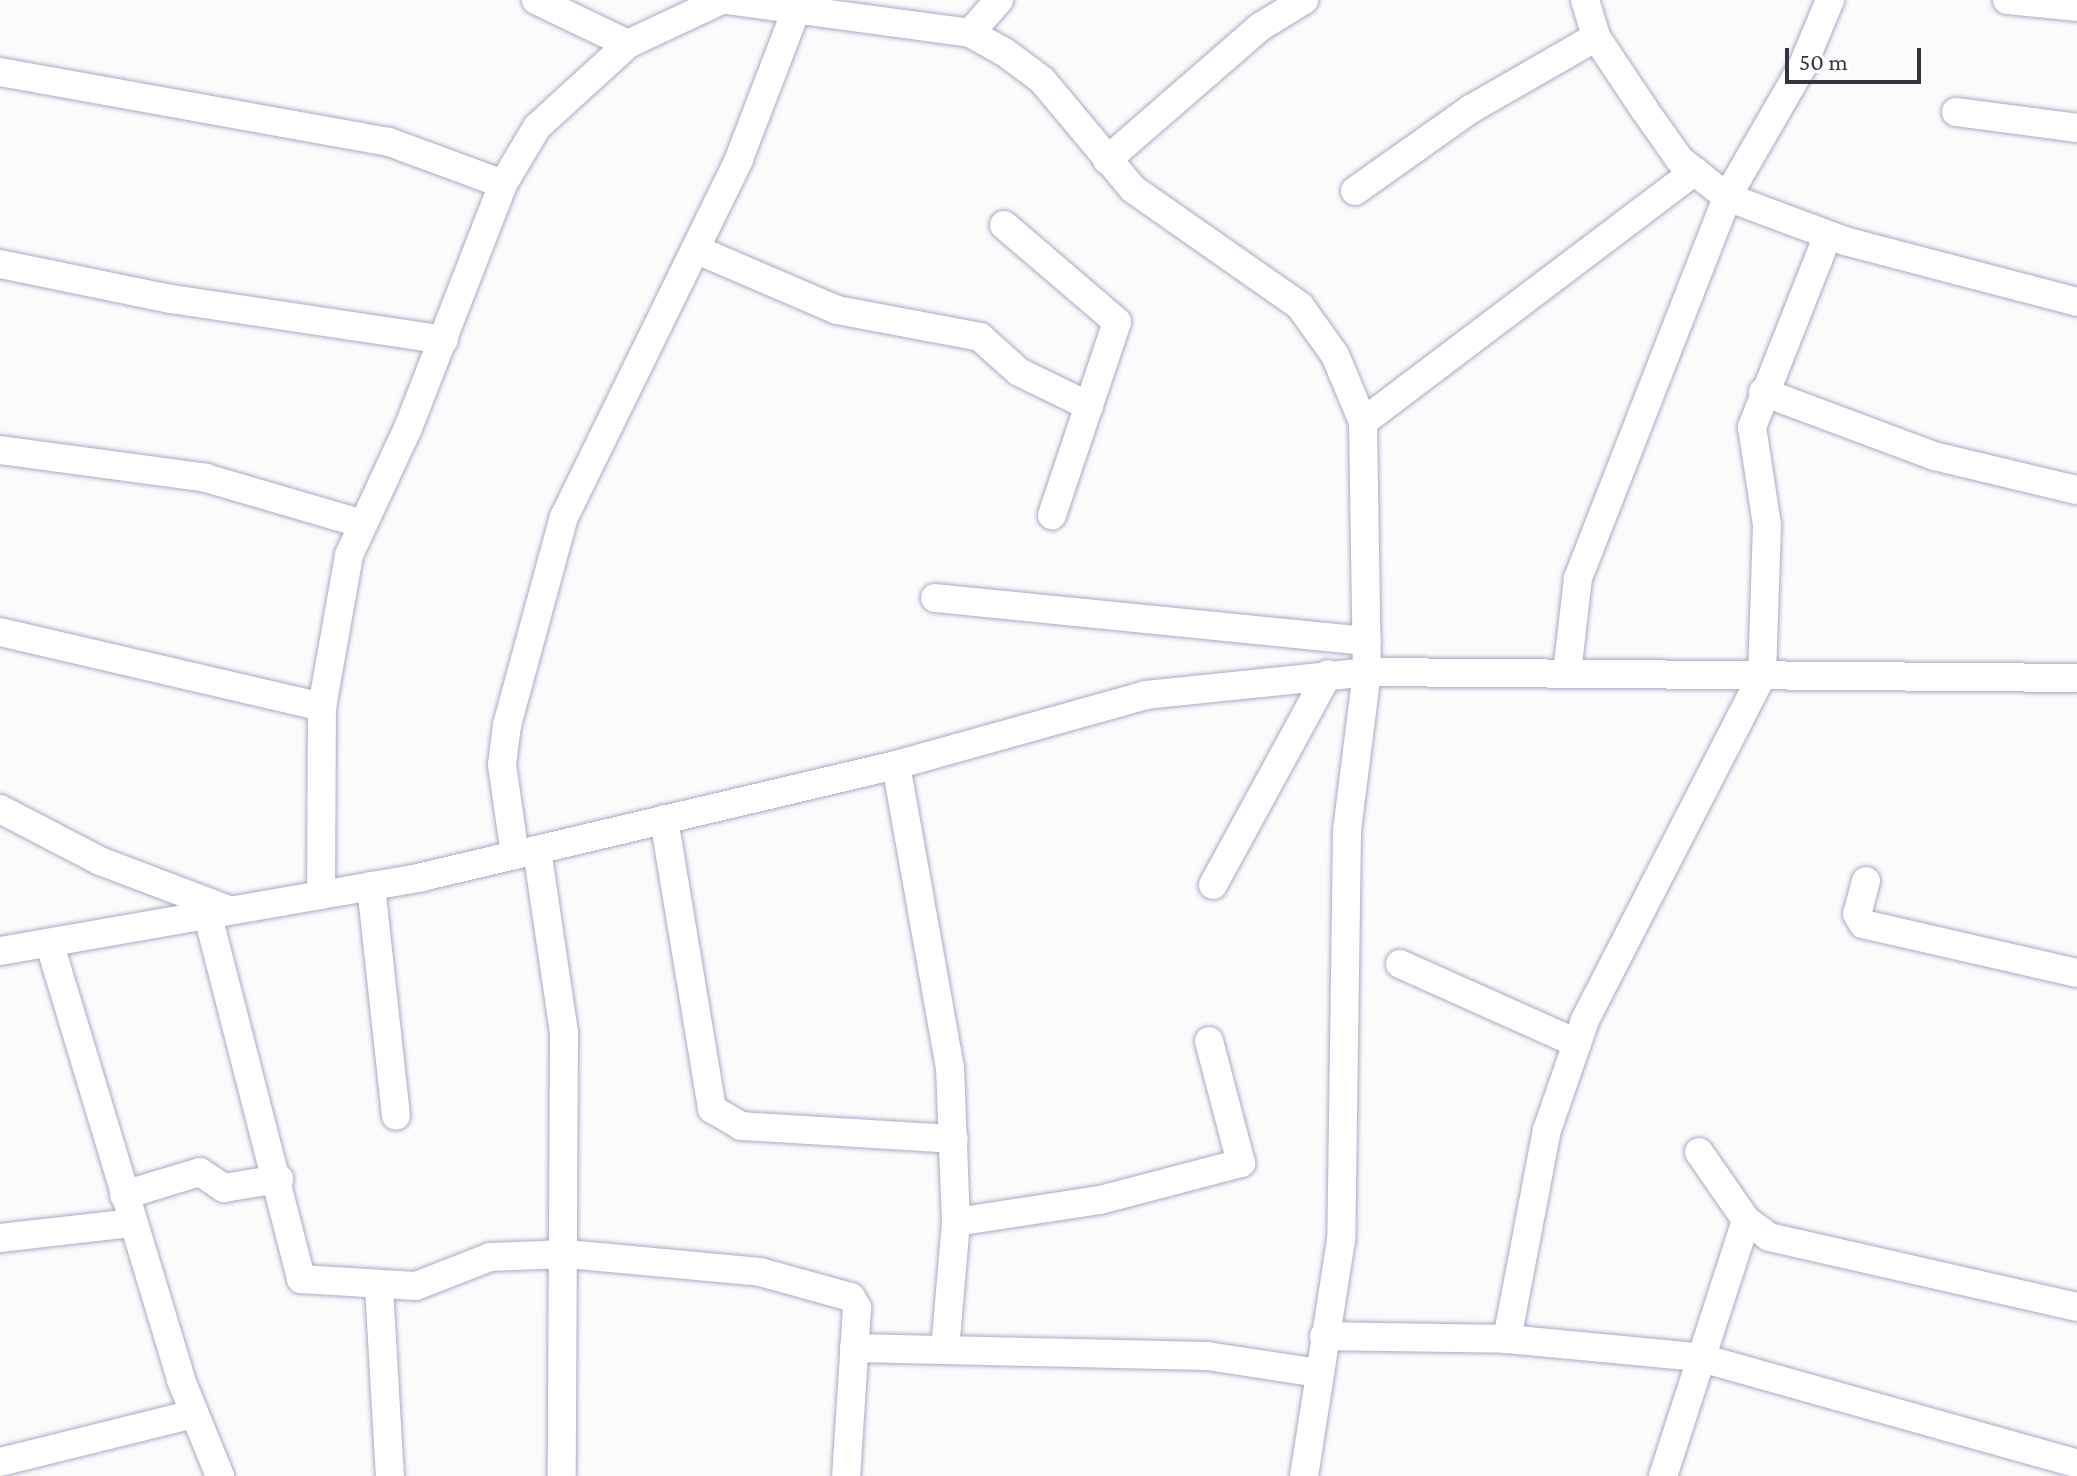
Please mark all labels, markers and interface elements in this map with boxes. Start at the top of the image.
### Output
scale bar [1789,32,1925,82]
text: 50 m [1799,48,1848,75]

